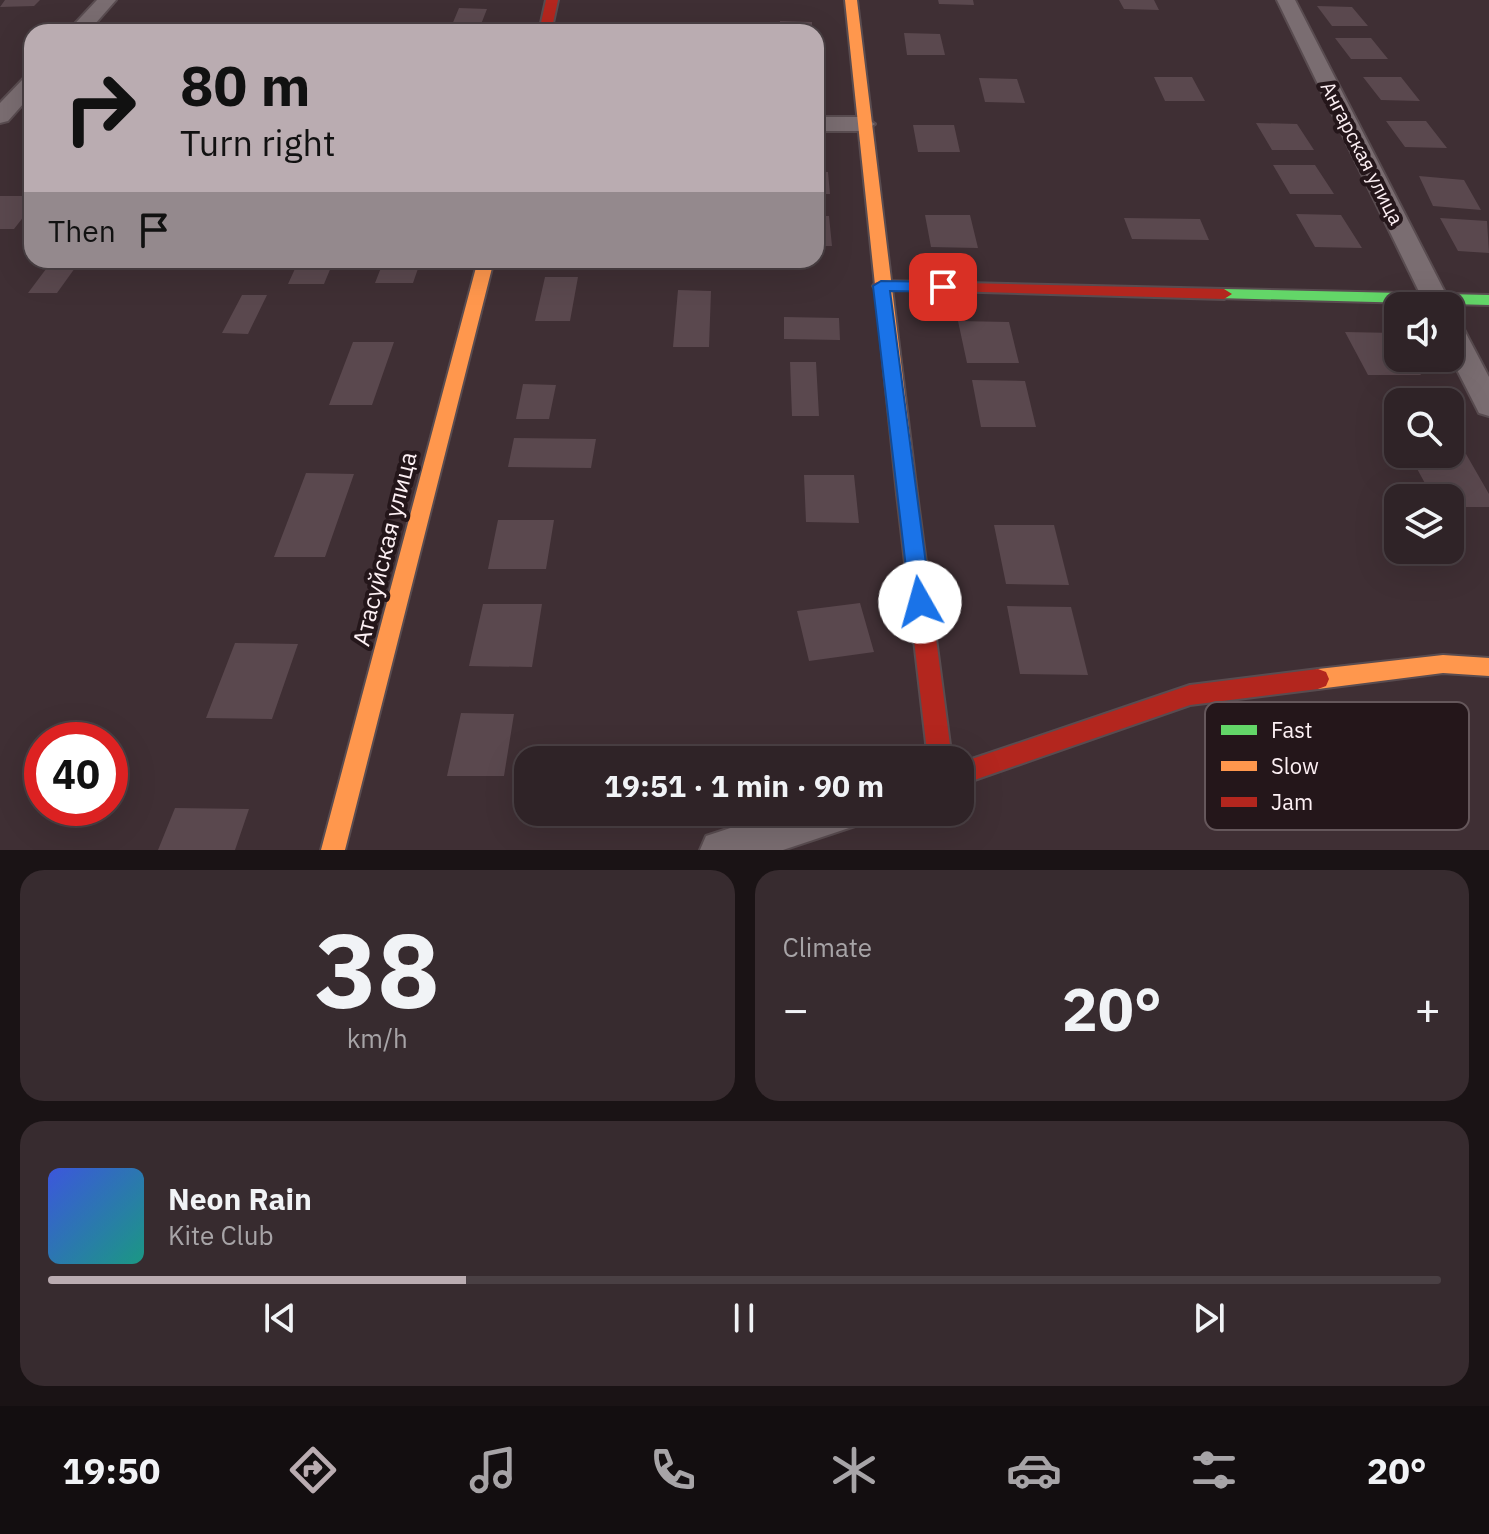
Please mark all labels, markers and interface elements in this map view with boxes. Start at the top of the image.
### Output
text: 80 m [180,49,310,121]
icon: right [48,56,152,160]
street label: Ангарская улица [1315,76,1410,229]
text: Turn right [180,119,336,166]
icon: arrive [132,208,176,252]
text: Then [48,211,116,250]
pin [909,253,977,321]
icon: arrive [921,265,965,309]
map controls [1384,292,1464,564]
button: sound [1384,292,1464,372]
button: search [1384,388,1464,468]
street label: Атасуйская улица [344,448,424,649]
button: layers [1384,484,1464,564]
position arrow [878,560,962,644]
legend [1205,702,1469,830]
text: Fast [1271,715,1312,744]
speed limit sign: 40 [24,722,128,826]
text: Slow [1271,751,1319,780]
text: 19:51 · 1 min · 90 m [604,766,884,805]
text: Jam [1271,787,1313,816]
text: 38 [315,901,440,1037]
text: Climate [783,930,872,964]
text: 20° [1062,969,1162,1048]
text: − [783,980,809,1037]
text: + [1415,980,1441,1037]
text: km/h [347,1021,408,1055]
text: Neon Rain [168,1179,312,1218]
text: Kite Club [168,1218,273,1252]
icon: previous [258,1296,302,1340]
icon: pause [722,1296,766,1340]
icon: next [1187,1296,1231,1340]
icon: directions [285,1442,341,1498]
icon: music [465,1442,521,1498]
icon: phone [645,1442,701,1498]
icon: climate [826,1442,882,1498]
icon: car [1006,1442,1062,1498]
icon: filters [1186,1442,1242,1498]
text: 19:50 [62,1447,160,1494]
text: 20° [1367,1447,1427,1494]

